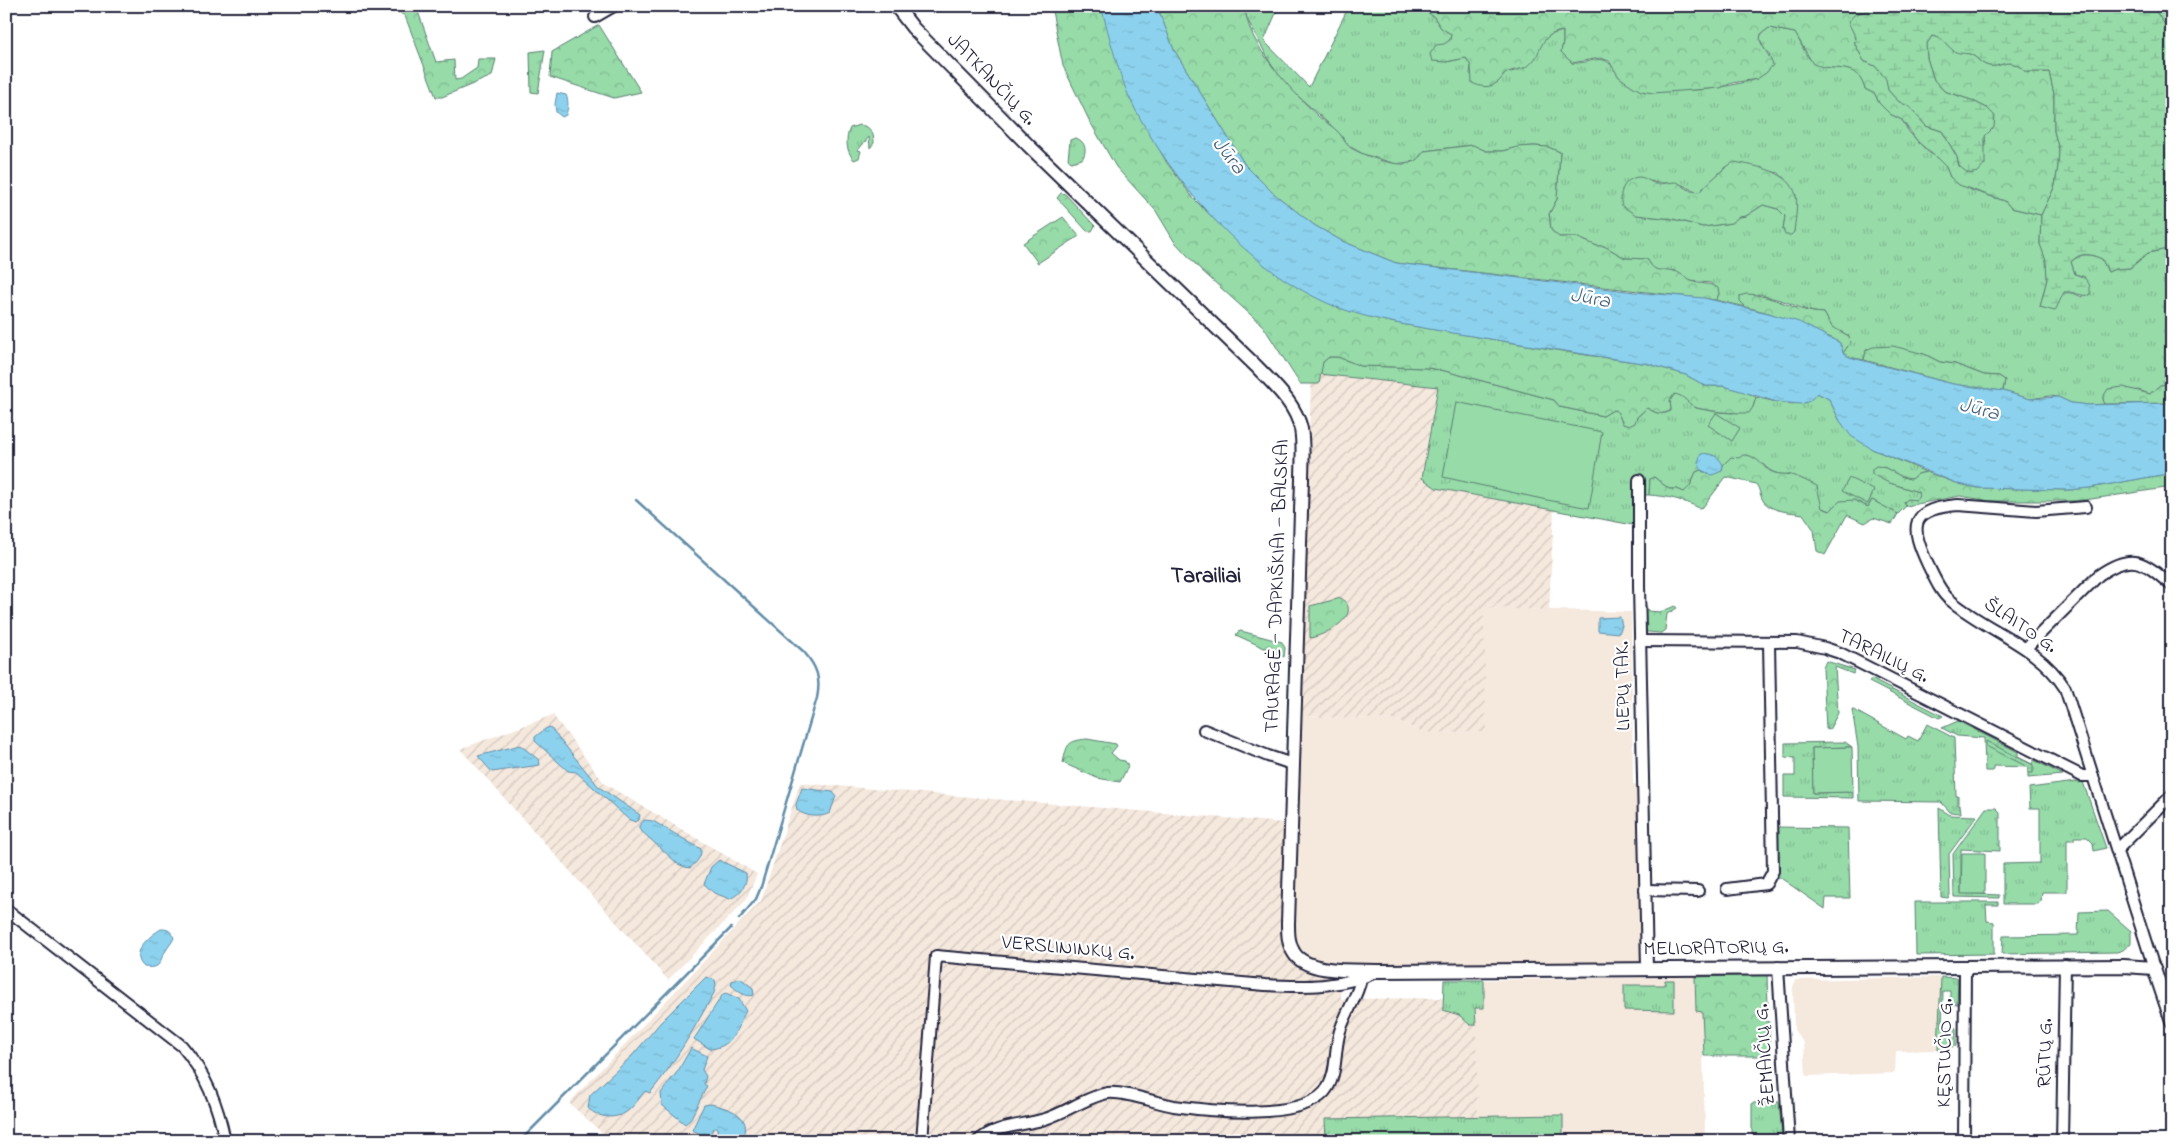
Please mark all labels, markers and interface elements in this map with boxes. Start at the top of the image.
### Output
street label: JATKANČIŲ G. [939,27,1043,133]
water label: Jūra [1204,131,1253,182]
water label: Jūra [1568,281,1613,317]
water label: Jūra [1956,391,2003,430]
street label: TAURAGĖ — DAPKIŠKIAI — BALSKAI [1258,439,1298,733]
district label: Tarailiai [1171,561,1241,593]
street label: ŠLAITO G. [1977,591,2063,661]
street label: TARAILIŲ G. [1832,622,1934,692]
street label: LIEPŲ TAK. [1609,641,1639,731]
street label: VERSLININKŲ G. [999,929,1136,969]
street label: MELIORATORIŲ G. [1643,933,1789,965]
street label: KĘSTUČIO G. [1931,998,1961,1108]
street label: ŽEMAIČIŲ G. [1748,1003,1784,1107]
street label: RŪTŲ G. [2031,1018,2061,1088]

